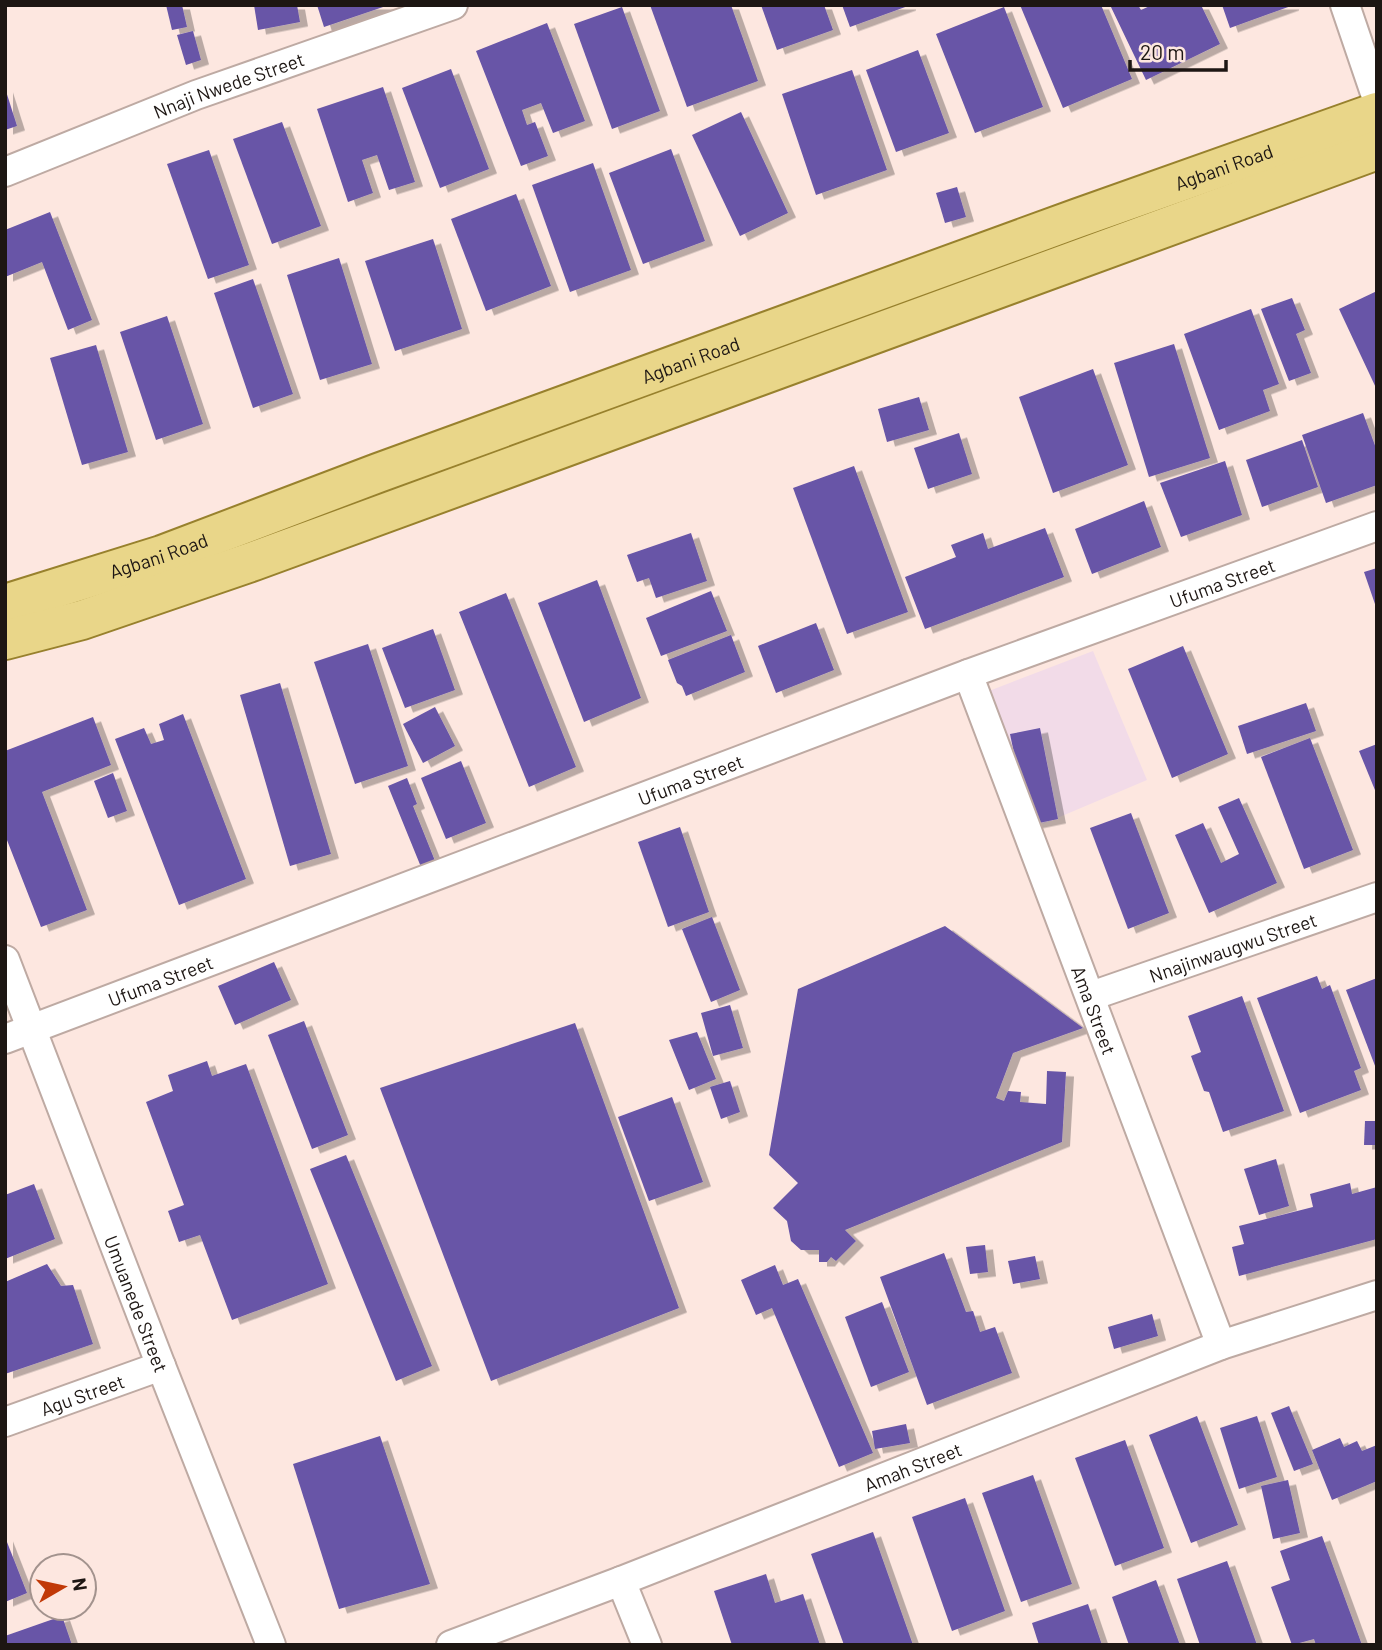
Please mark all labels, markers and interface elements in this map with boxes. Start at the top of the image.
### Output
scale bar [1130,28,1226,72]
text: 20 m [1140,39,1185,64]
street label: Nnaji Nwede Street [150,47,307,123]
street label: Agbani Road [1172,138,1276,194]
street label: Agbani Road [638,331,742,388]
street label: Agbani Road [106,527,211,582]
street label: Ufuma Street [1166,552,1278,612]
street label: Ufuma Street [635,749,746,810]
street label: Nnajinwaugwu Street [1146,907,1319,987]
street label: Ufuma Street [105,950,216,1010]
street label: Ama Street [1068,962,1122,1057]
street label: Umuanede Street [100,1232,174,1375]
street label: Agu Street [37,1369,127,1420]
street label: Amah Street [860,1437,965,1496]
north arrow [28,1552,98,1622]
text: N [68,1576,93,1592]

